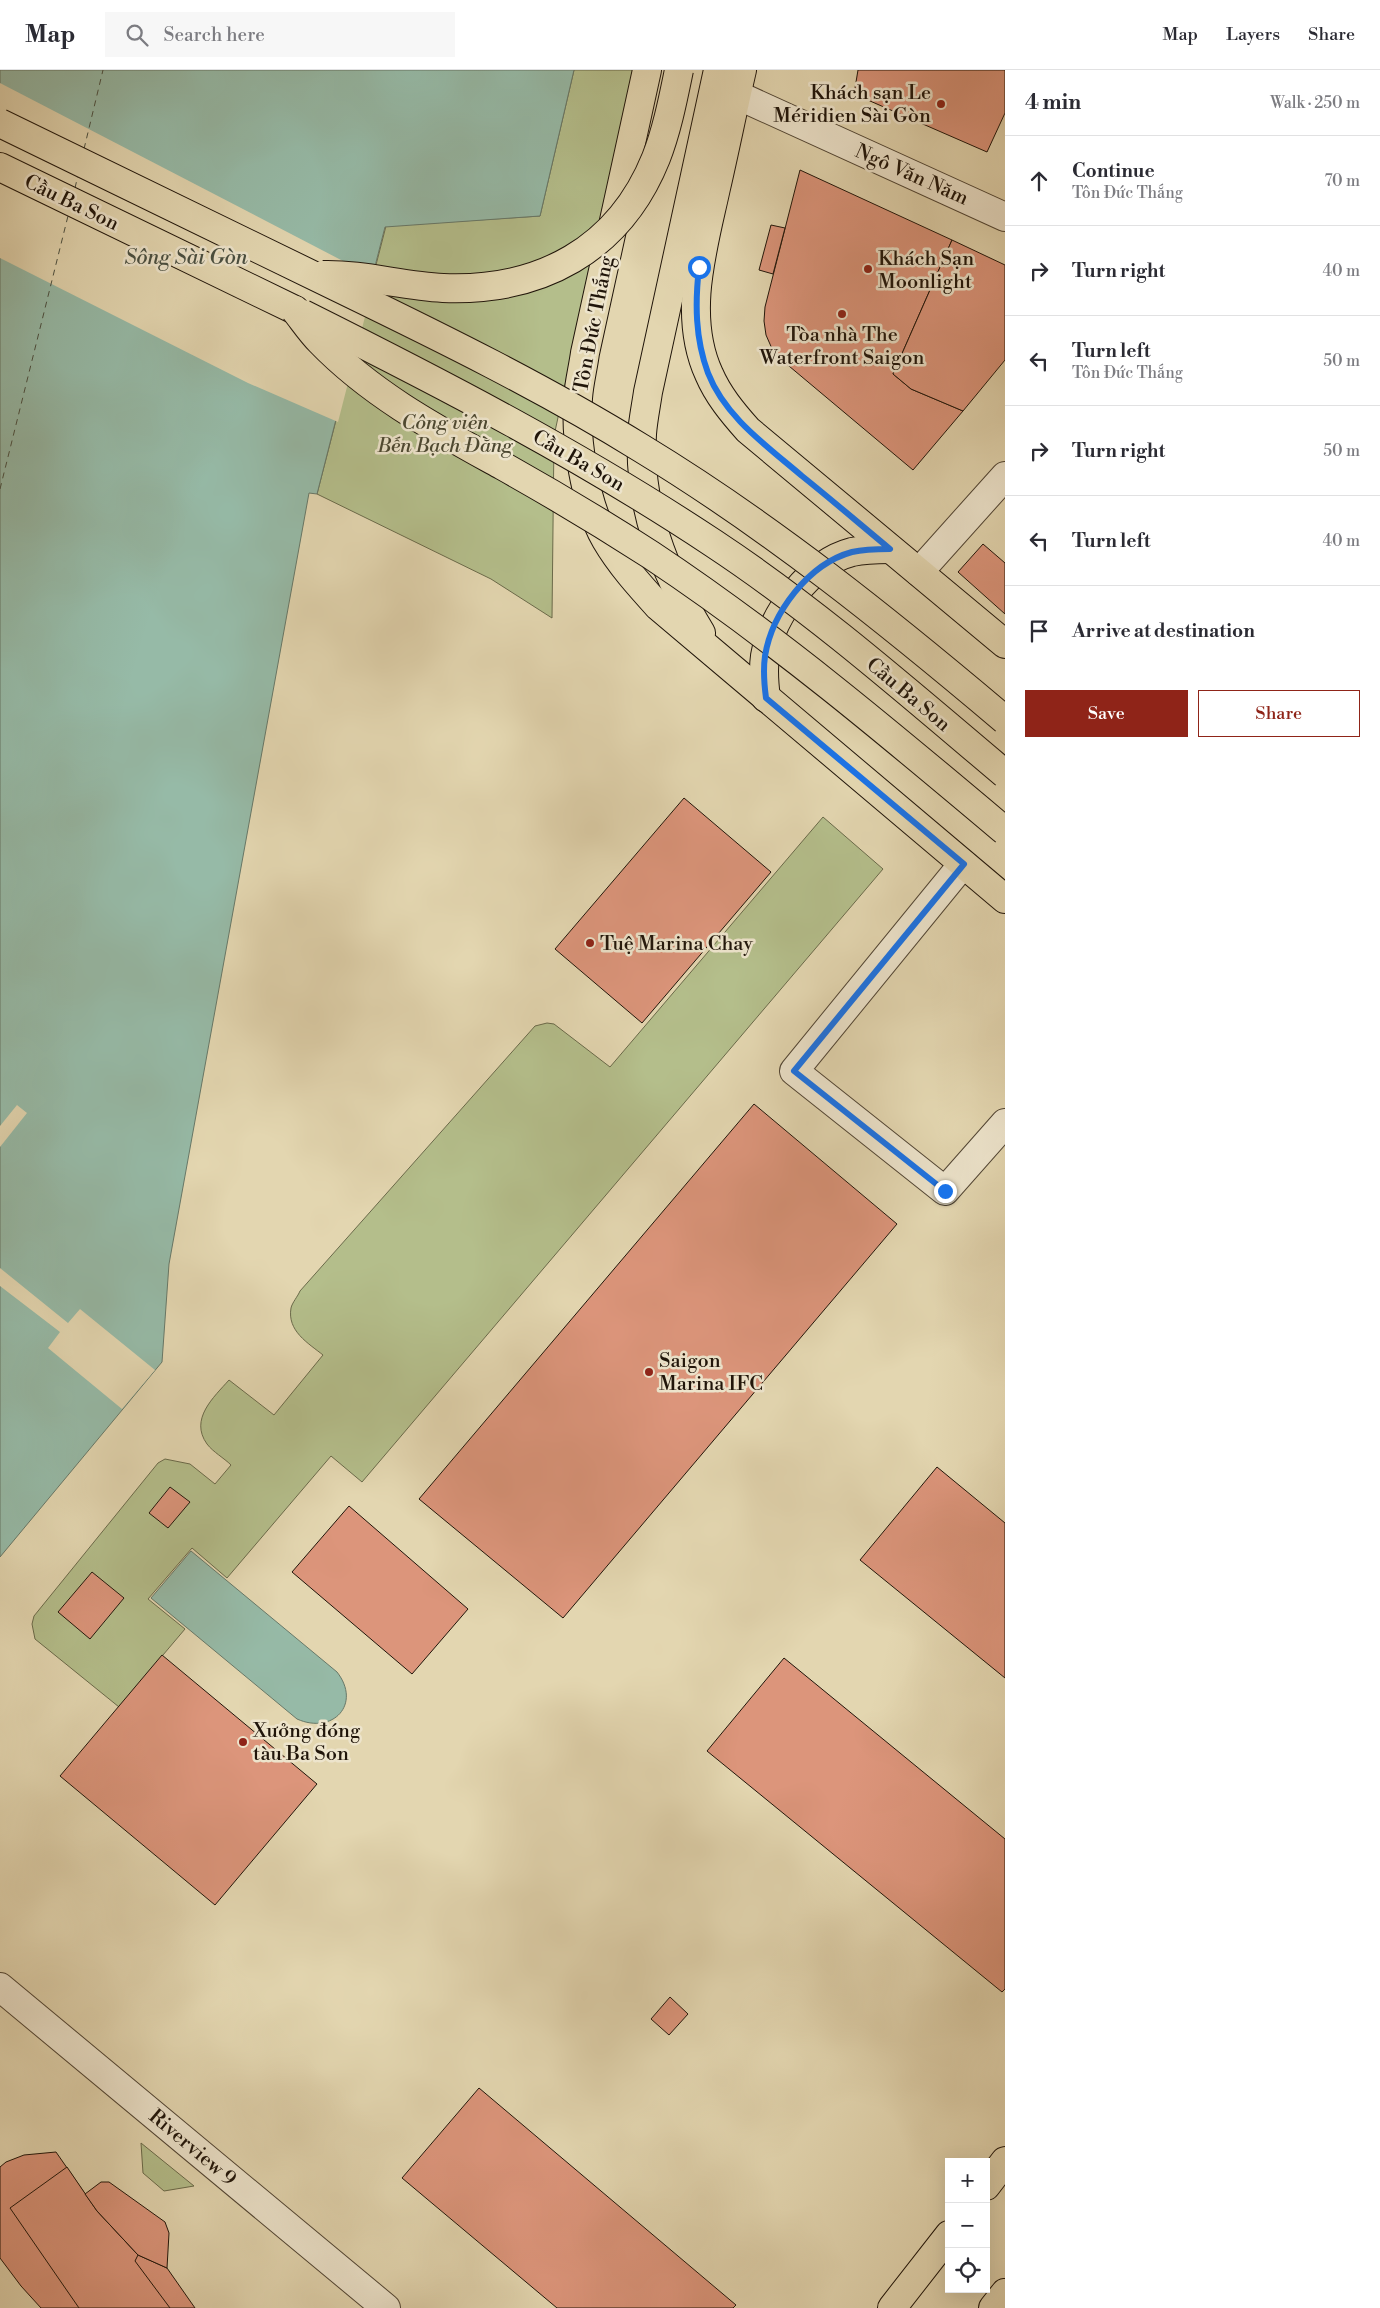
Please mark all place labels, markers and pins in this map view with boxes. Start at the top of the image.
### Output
place label: Khách sạn Le Méridien Sài Gòn [773,81,931,129]
marker: Khách sạn Le Méridien Sài Gòn [935,98,947,110]
place label: Khách Sạn Moonlight [878,247,974,295]
marker: Khách Sạn Moonlight [862,263,874,275]
marker: Tòa nhà The Waterfront Saigon [836,308,848,320]
place label: Tòa nhà The Waterfront Saigon [759,323,924,371]
place label: Tuệ Marina Chay [600,932,753,957]
marker: Tuệ Marina Chay [584,937,596,949]
place label: Saigon Marina IFC [659,1349,763,1397]
marker: Saigon Marina IFC [643,1366,655,1378]
place label: Xưởng đóng tàu Ba Son [252,1719,361,1767]
marker: Xưởng đóng tàu Ba Son [237,1736,249,1748]

